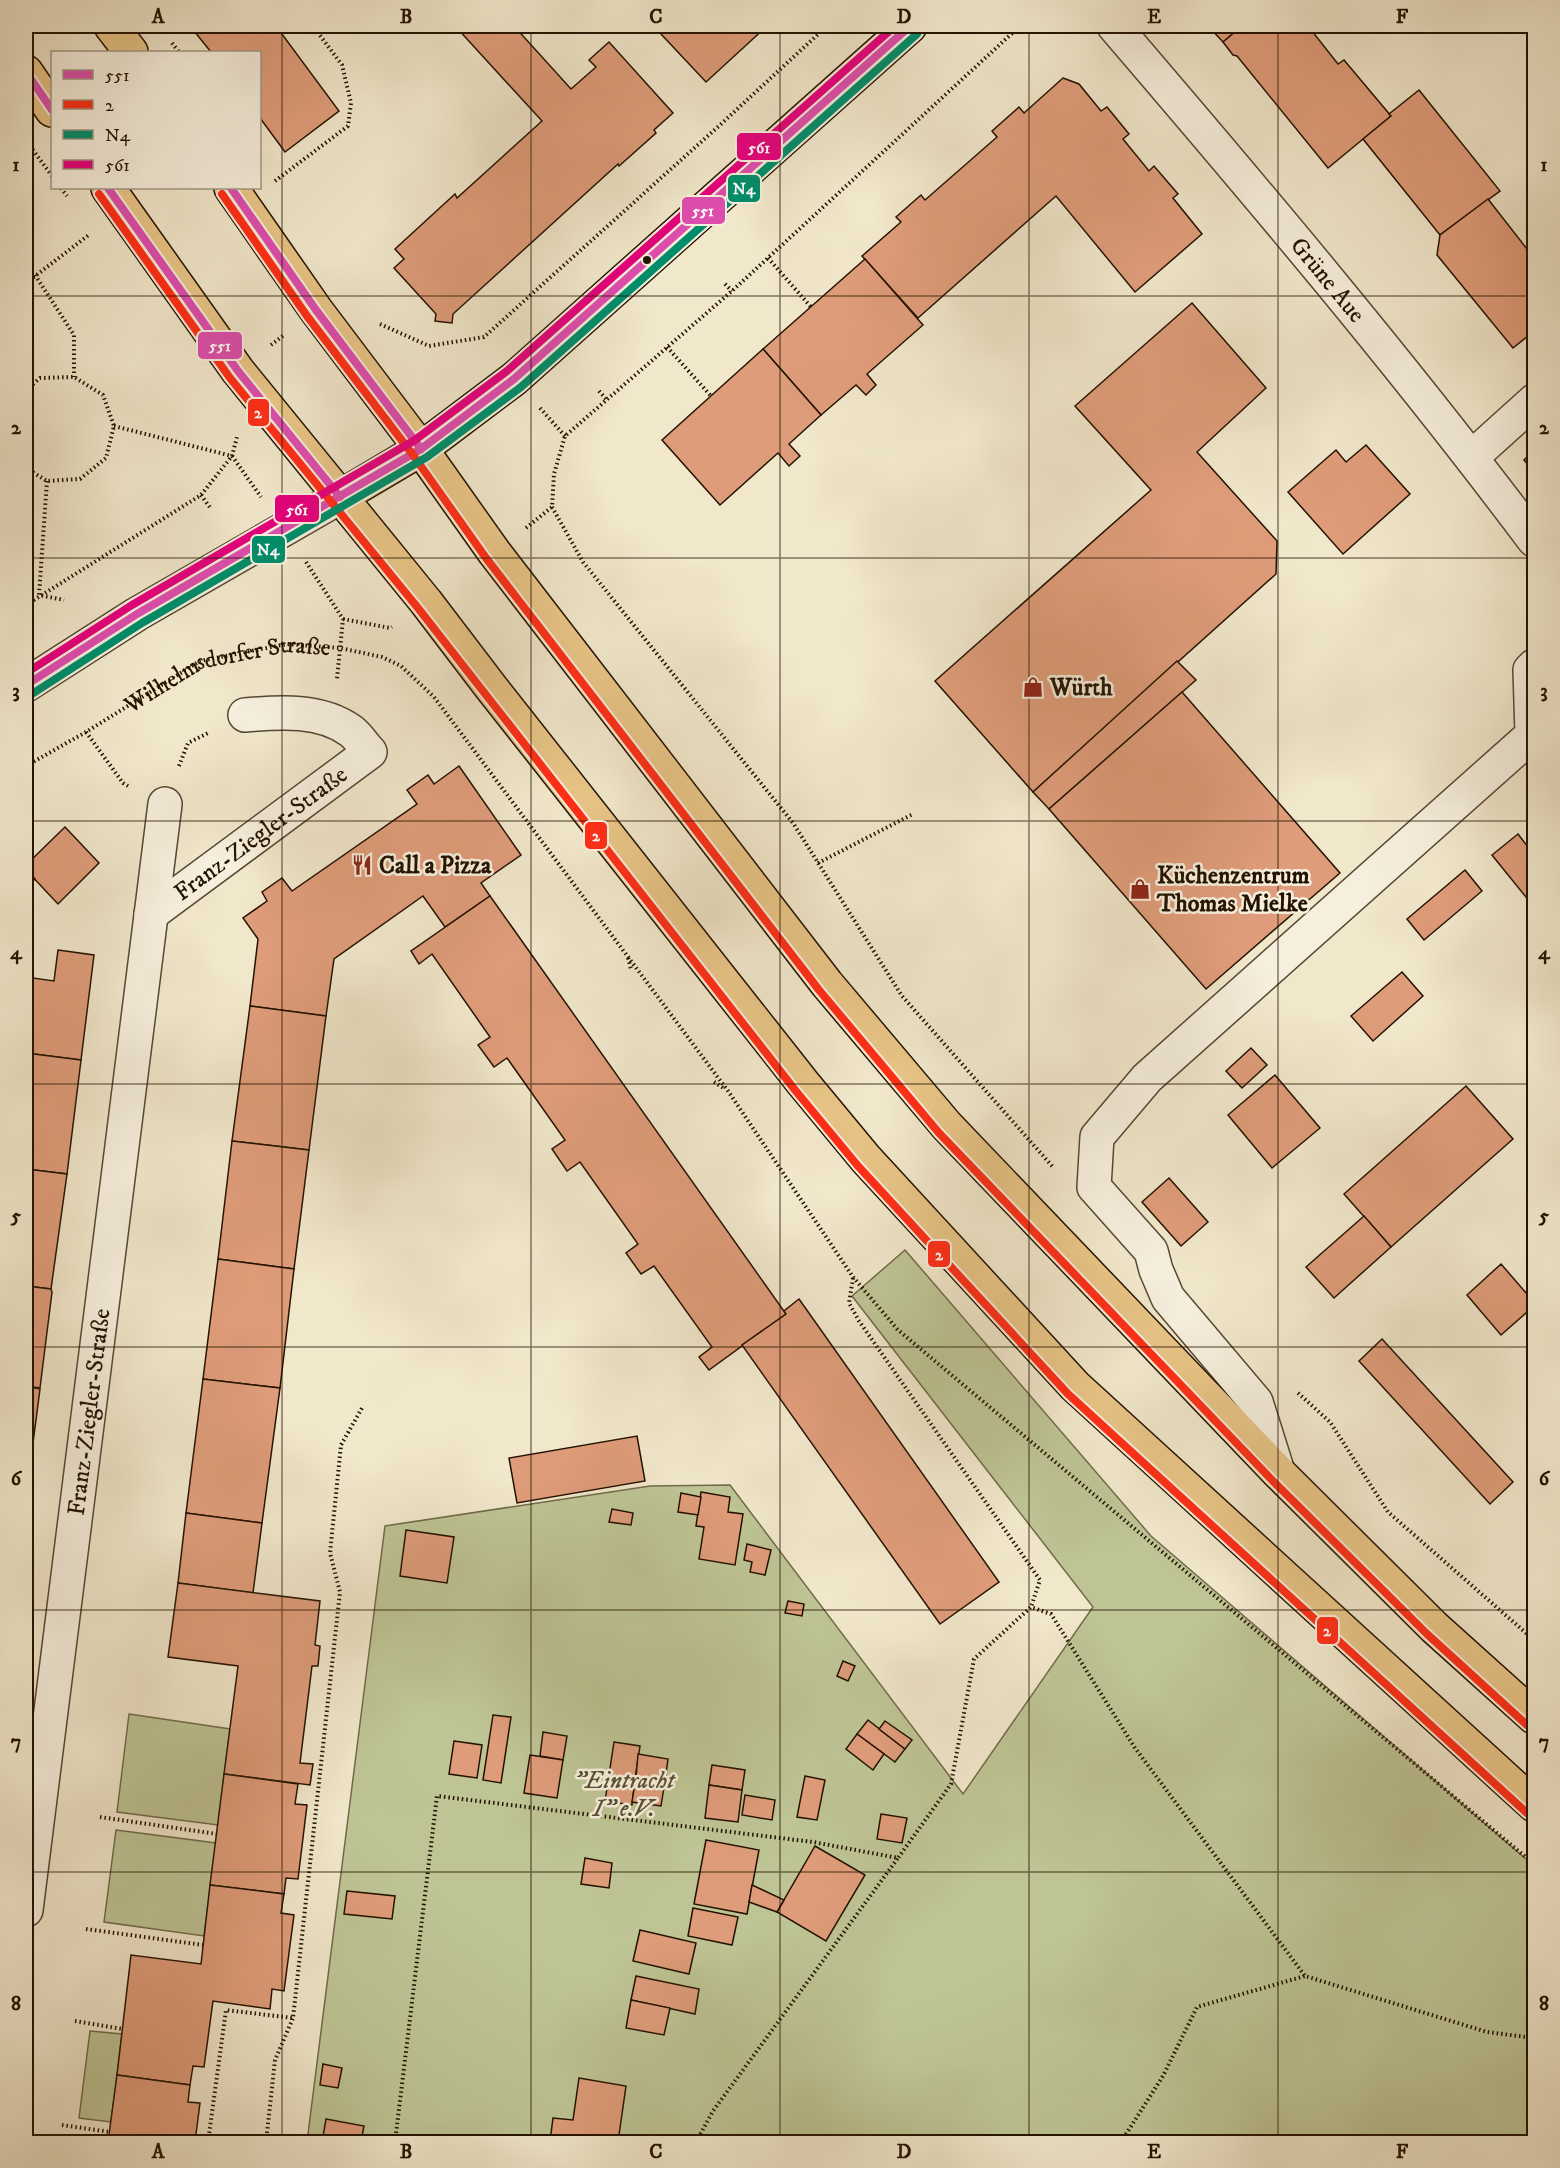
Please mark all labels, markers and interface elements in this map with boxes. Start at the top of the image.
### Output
text: A [151,5,166,30]
text: B [400,5,412,30]
text: C [649,5,663,30]
text: D [897,5,912,30]
text: E [1147,5,1161,30]
text: F [1396,5,1409,30]
legend [51,51,261,189]
text: 551 [105,65,130,87]
text: 2 [105,95,114,117]
text: N4 [105,125,131,147]
line badge: 561 [736,132,782,161]
text: 561 [747,138,770,158]
text: 1 [12,153,20,178]
text: 1 [1540,153,1548,178]
text: 561 [105,155,130,177]
line badge: N4 [727,174,761,203]
text: N4 [733,179,756,199]
line badge: 551 [681,196,726,225]
text: 551 [691,201,714,221]
street label: Grüne Aue [1283,232,1371,329]
unlabelled marker [641,254,653,266]
line badge: 551 [197,331,243,360]
text: 551 [208,336,231,356]
line badge: 2 [247,398,270,427]
text: 2 [254,403,263,423]
text: 2 [11,416,22,441]
text: 2 [1539,416,1550,441]
line badge: 561 [274,494,320,523]
text: 561 [285,500,308,520]
line badge: N4 [251,535,286,564]
text: N4 [257,540,280,560]
street label: Wilhelmsdorfer Straße [118,630,332,721]
place label: Würth [1049,673,1113,703]
shop icon: Würth [1021,675,1045,699]
text: 3 [12,679,20,704]
text: 3 [1540,679,1548,704]
street label: Franz-Ziegler-Straße [168,760,354,908]
line badge: 2 [584,821,608,850]
text: 2 [592,826,601,846]
place label: Call a Pizza [379,851,492,881]
restaurant icon: Call a Pizza [350,853,374,877]
place label: Küchenzentrum Thomas Mielke [1156,861,1310,919]
shop icon: Küchenzentrum Thomas Mielke [1128,877,1152,901]
text: 4 [10,941,23,966]
text: 4 [1538,941,1551,966]
text: 5 [10,1204,21,1229]
text: 5 [1538,1204,1549,1229]
line badge: 2 [927,1240,951,1268]
text: 2 [935,1245,944,1265]
street label: Franz-Ziegler-Straße [62,1307,117,1517]
text: 6 [11,1467,23,1492]
text: 6 [1539,1467,1551,1492]
line badge: 2 [1316,1616,1339,1645]
text: 2 [1323,1621,1332,1641]
text: 7 [11,1730,21,1755]
text: 7 [1539,1730,1549,1755]
park label: "Eintracht I" e.V. [573,1766,676,1824]
text: 8 [11,1992,21,2017]
text: 8 [1539,1992,1549,2017]
text: A [151,2140,166,2165]
text: B [400,2140,412,2165]
text: C [649,2140,663,2165]
text: D [897,2140,912,2165]
text: E [1147,2140,1161,2165]
text: F [1396,2140,1409,2165]

